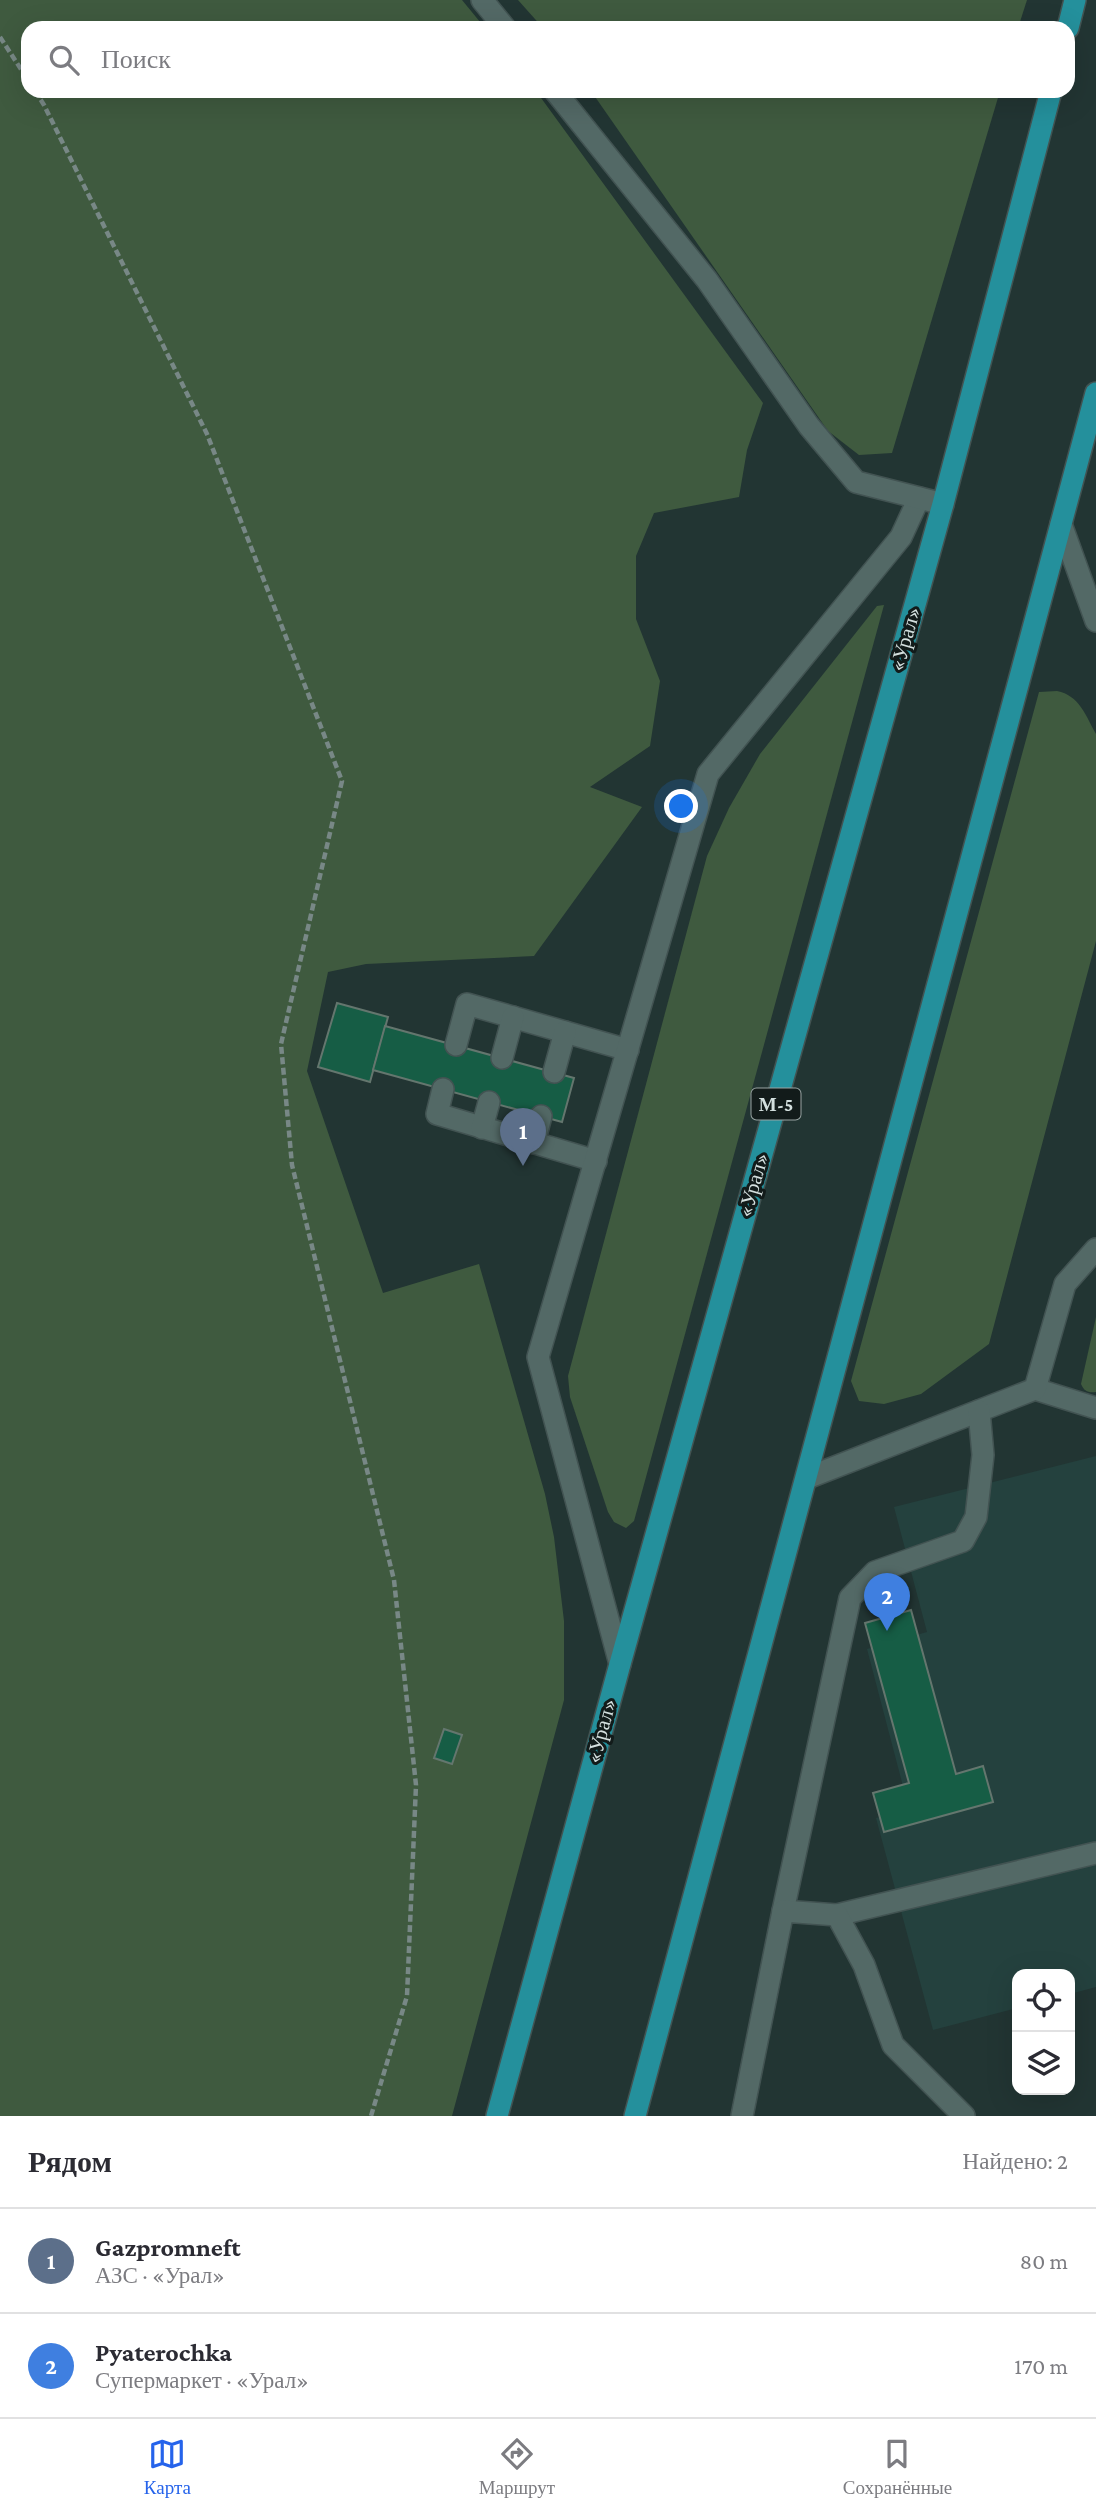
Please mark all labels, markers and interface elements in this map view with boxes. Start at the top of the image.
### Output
search box [21,21,1075,98]
icon: search [45,41,83,79]
text: Поиск [101,45,171,74]
street label: «Урал» [884,604,926,674]
your location [664,789,698,823]
road number: М-5 [752,1088,800,1120]
pin: 1 [500,1108,546,1166]
street label: «Урал» [732,1150,774,1220]
pin: 2 [864,1573,910,1631]
street label: «Урал» [581,1696,621,1766]
map controls [1012,1969,1075,2095]
button: locate [1012,1969,1075,2032]
button: layers [1012,2032,1075,2095]
text: Рядом [28,2145,112,2178]
text: Найдено: 2 [963,2148,1068,2174]
text: Gazpromneft [95,2233,241,2262]
text: 1 [47,2248,55,2274]
text: 80 m [1020,2248,1068,2274]
text: АЗС · «Урал» [95,2262,225,2288]
text: Pyaterochka [95,2338,232,2367]
text: 2 [45,2353,57,2379]
text: 170 m [1014,2353,1068,2379]
text: Супермаркет · «Урал» [95,2367,309,2393]
tab: Карта [144,2435,191,2499]
tab: Маршрут [479,2435,555,2499]
tab: Сохранённые [843,2435,952,2499]

